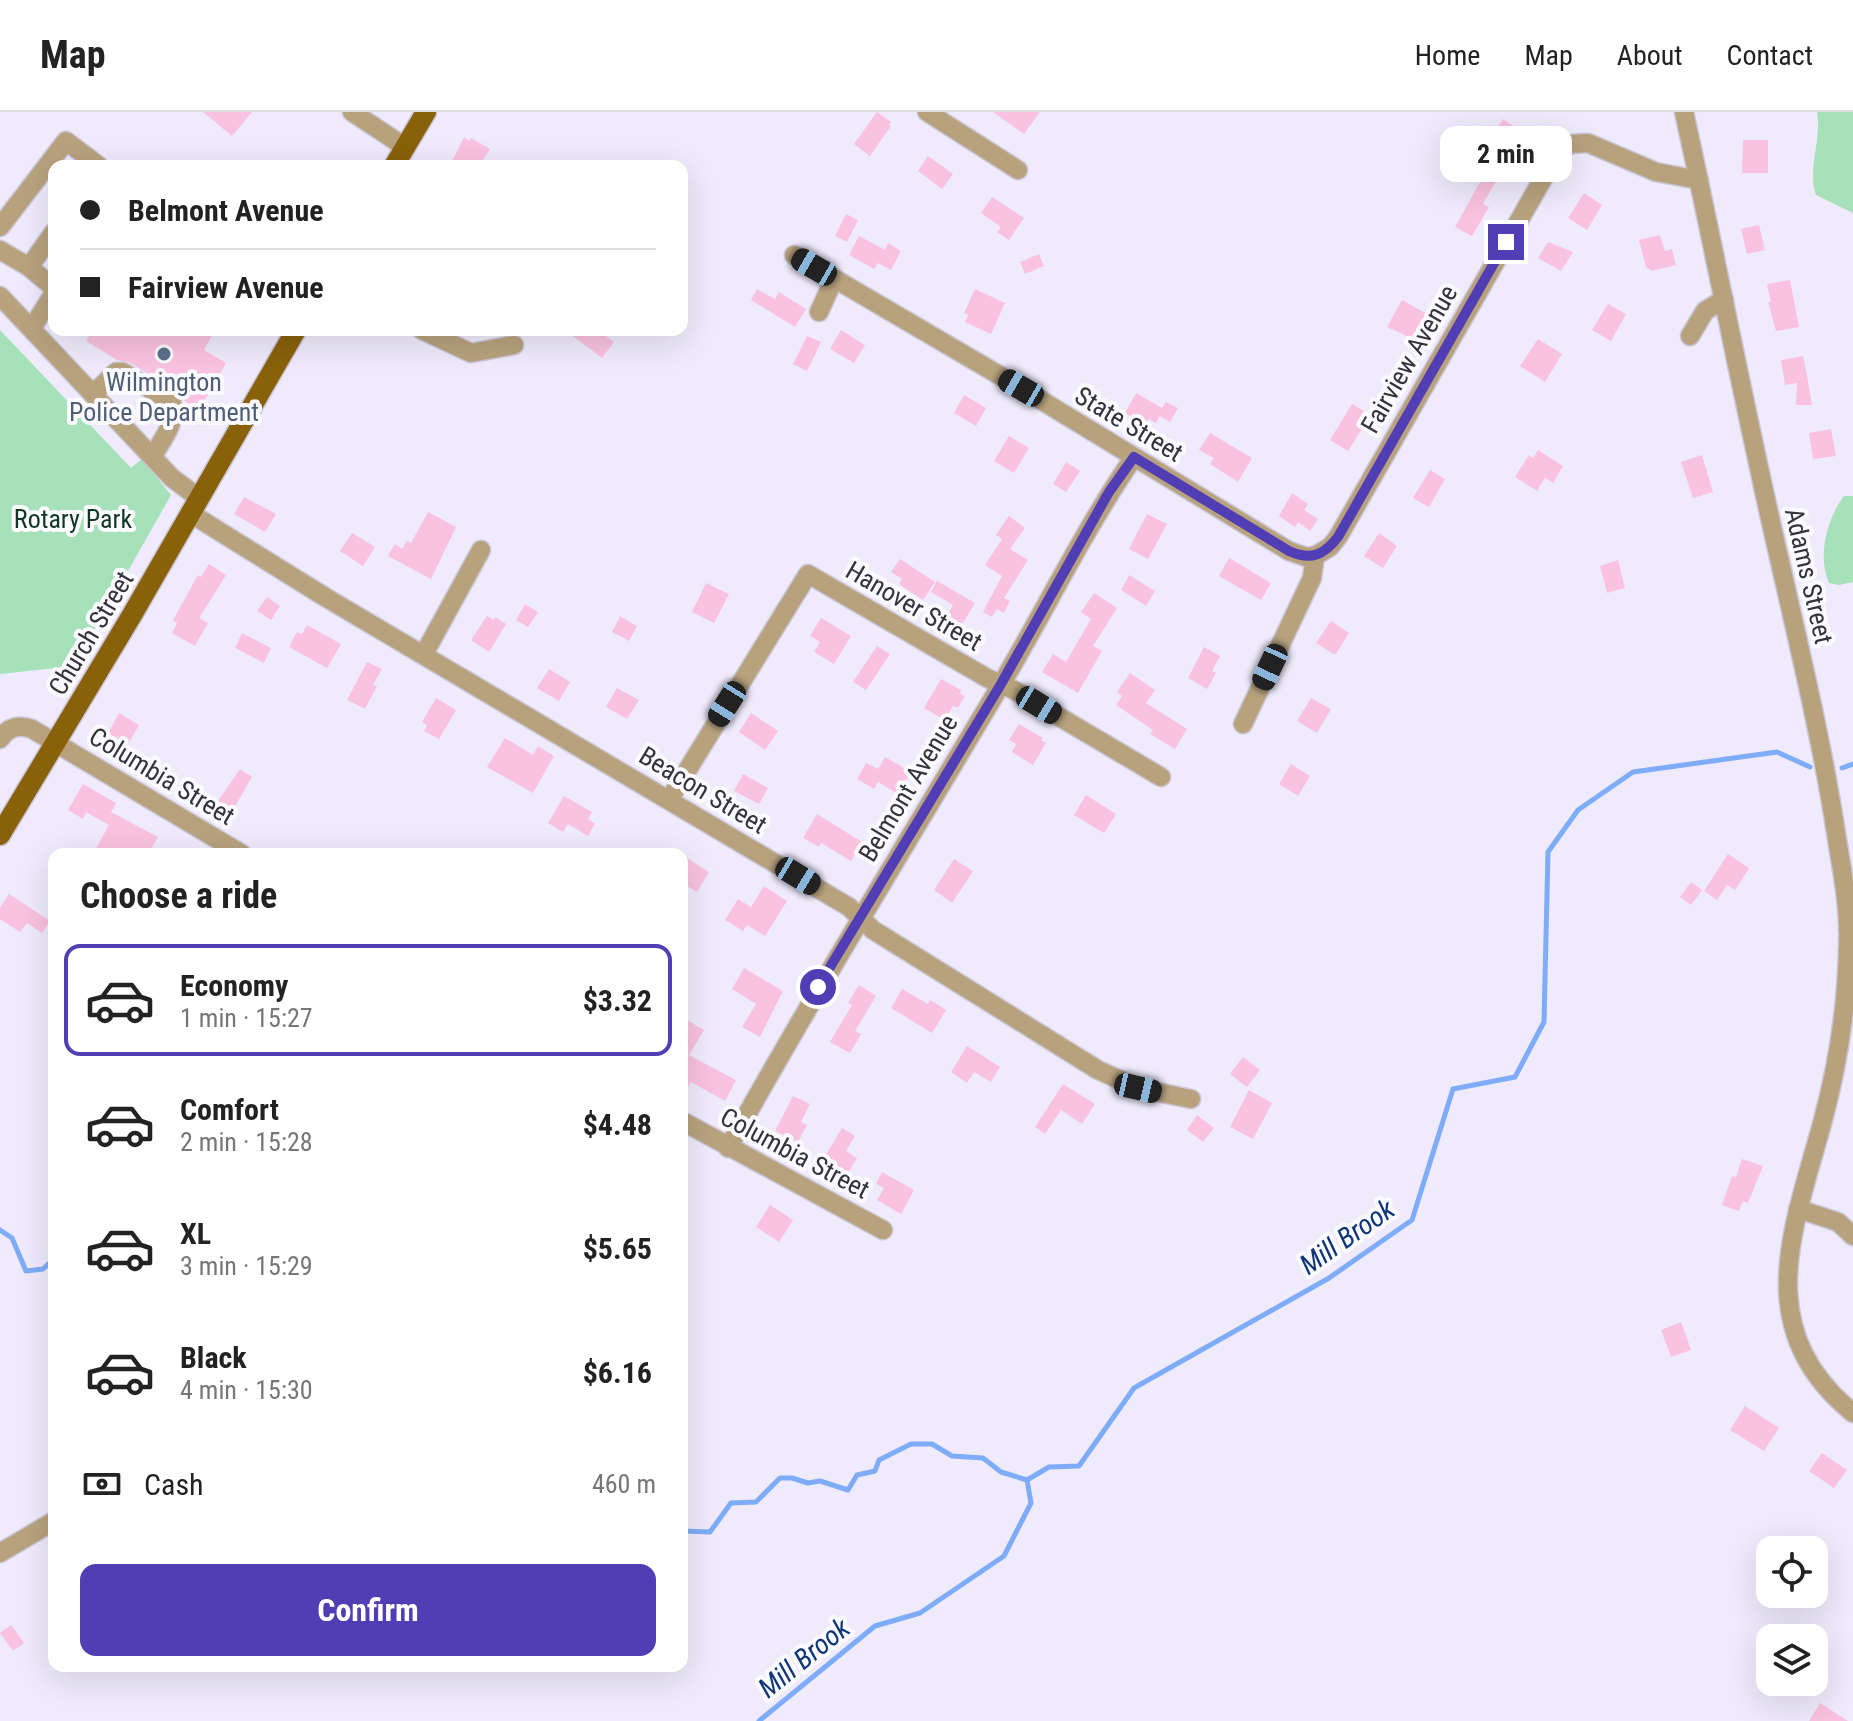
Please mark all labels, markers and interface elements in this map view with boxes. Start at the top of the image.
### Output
text: Map [40,33,106,77]
text: Home [1415,39,1480,72]
text: Map [1524,39,1573,72]
text: About [1617,39,1683,72]
text: Contact [1727,39,1813,72]
callout: 2 min [1440,126,1572,182]
text: 2 min [1477,139,1535,169]
text: Belmont Avenue [128,193,323,228]
route end [1488,224,1524,260]
car [787,245,841,289]
text: Fairview Avenue [128,270,324,305]
street label: Fairview Avenue [1355,280,1463,438]
marker: Wilmington Police Department [155,345,173,363]
car [994,366,1048,410]
place label: Wilmington Police Department [69,367,259,427]
street label: State Street [1070,380,1188,468]
park label: Rotary Park [14,504,132,534]
street label: Adams Street [1779,505,1839,647]
street label: Hanover Street [841,555,987,657]
street label: Church Street [42,566,140,700]
car [1249,640,1291,694]
car [704,677,750,731]
car [1012,682,1066,728]
street label: Belmont Avenue [852,709,964,867]
street label: Columbia Street [84,721,240,831]
street label: Beacon Street [634,740,772,840]
car [771,853,825,899]
text: Choose a ride [80,875,277,917]
icon: car [84,964,156,1036]
text: Economy [180,968,288,1003]
route start [800,969,836,1005]
text: $3.32 [583,983,652,1018]
text: 1 min · 15:27 [180,1003,313,1033]
car [1112,1071,1164,1105]
icon: car [84,1088,156,1160]
text: Comfort [180,1092,279,1127]
street label: Columbia Street [716,1101,874,1205]
text: $4.48 [583,1107,652,1142]
text: 2 min · 15:28 [180,1127,313,1157]
water label: Mill Brook [1293,1192,1401,1281]
icon: car [84,1212,156,1284]
text: XL [180,1216,211,1251]
text: $5.65 [583,1231,652,1266]
text: 3 min · 15:29 [180,1251,313,1281]
icon: car [84,1336,156,1408]
text: Black [180,1340,247,1375]
text: $6.16 [583,1355,652,1390]
text: 4 min · 15:30 [180,1375,313,1405]
icon: cash [80,1462,124,1506]
text: Cash [144,1467,204,1502]
text: 460 m [592,1469,656,1499]
map controls [1756,1536,1828,1696]
button: locate [1756,1536,1828,1608]
button: Confirm [80,1564,656,1656]
water label: Mill Brook [752,1611,857,1705]
button: layers [1756,1624,1828,1696]

